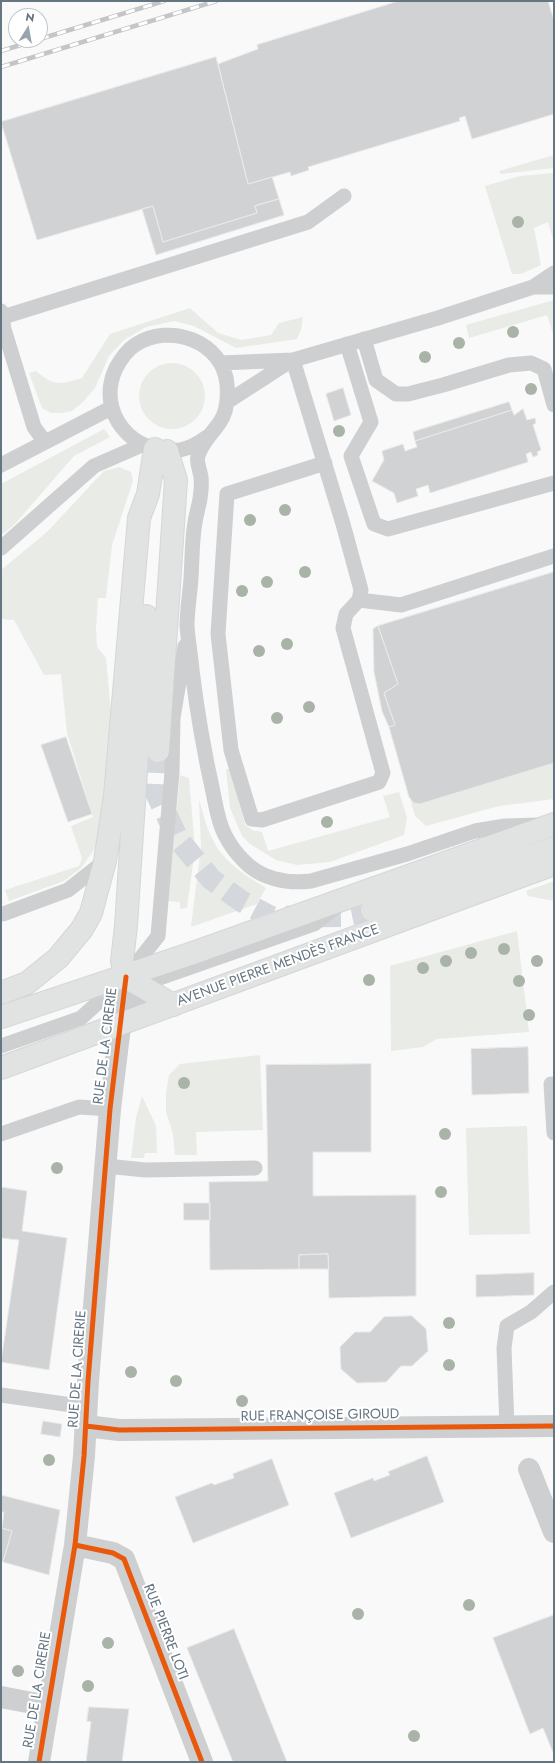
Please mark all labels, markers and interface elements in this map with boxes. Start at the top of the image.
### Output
north arrow [8,8,48,48]
text: N [24,9,36,26]
street label: AVENUE PIERRE MENDÈS FRANCE [175,922,381,1010]
street label: RUE DE LA CIRERIE [90,987,122,1105]
street label: RUE DE LA CIRERIE [66,1310,90,1428]
street label: RUE FRANÇOISE GIROUD [241,1406,399,1426]
street label: RUE PIERRE LOTI [139,1582,191,1682]
street label: RUE DE LA CIRERIE [21,1631,55,1749]

